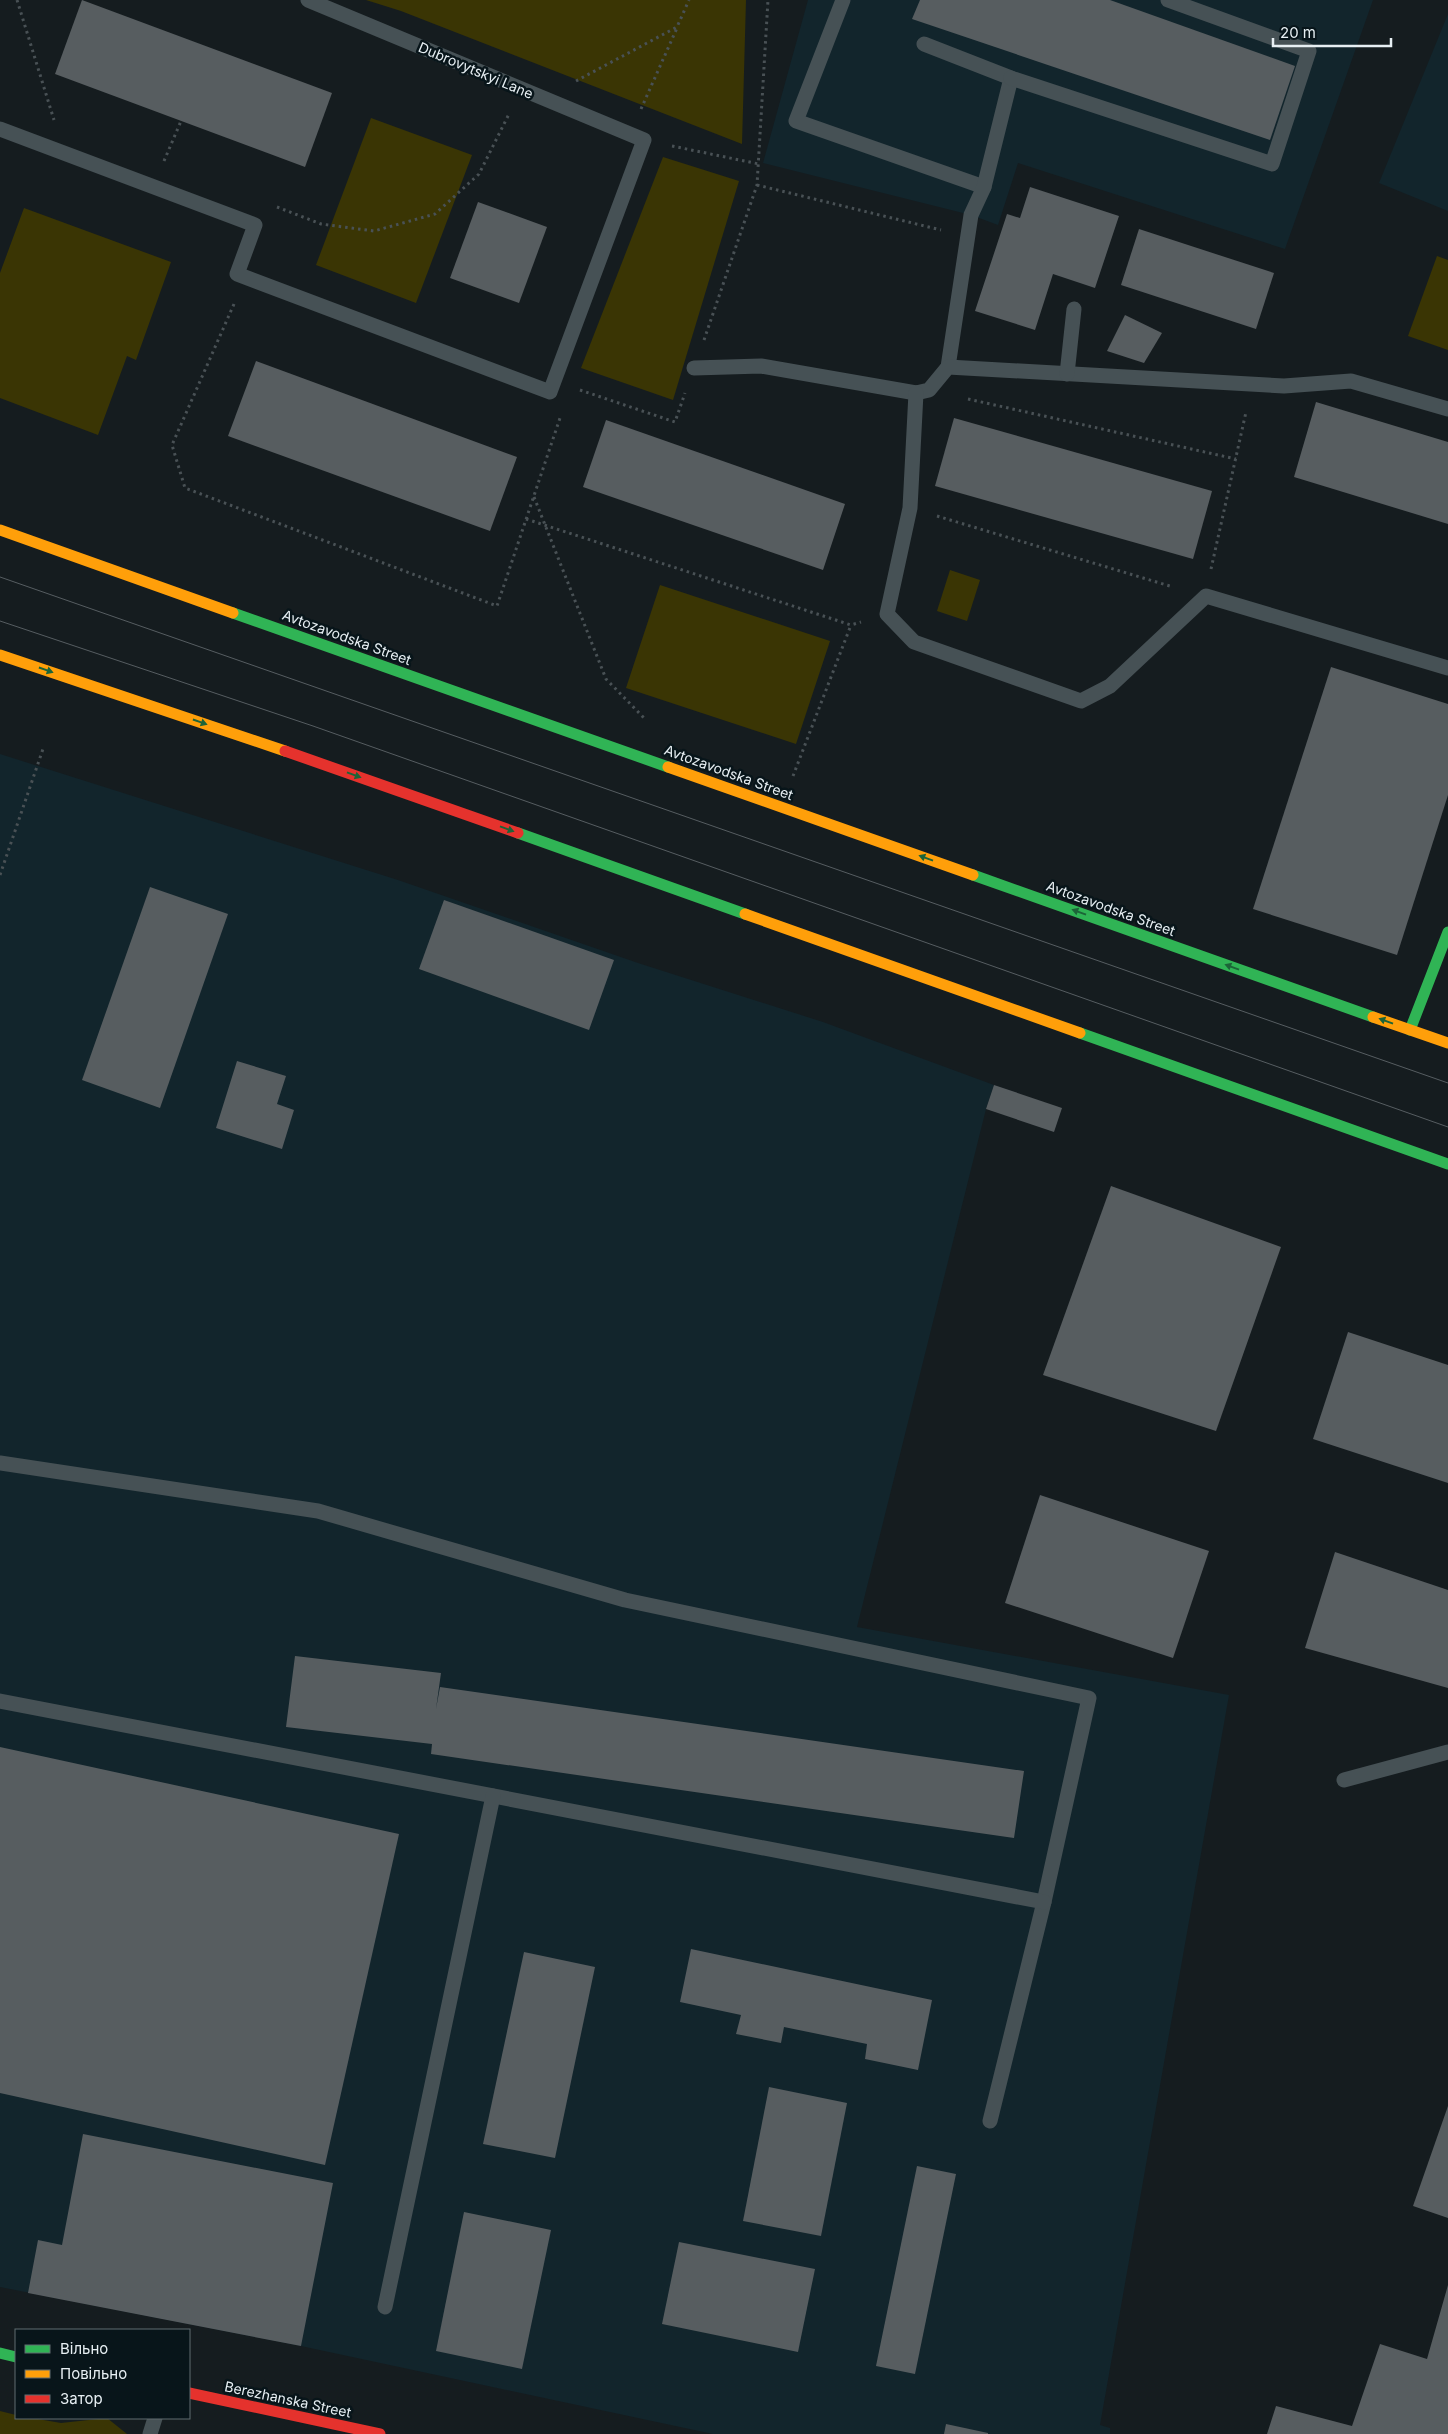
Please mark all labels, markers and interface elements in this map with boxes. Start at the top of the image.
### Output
scale bar [1273,15,1390,47]
text: 20 m [1280,23,1316,42]
street label: Dubrovytskyi Lane [416,38,536,102]
street label: Avtozavodska Street [280,606,414,668]
one-way arrow [39,667,54,675]
one-way arrow [193,719,208,727]
street label: Avtozavodska Street [662,741,796,803]
one-way arrow [347,771,362,779]
one-way arrow [500,826,515,834]
one-way arrow [918,854,933,862]
street label: Avtozavodska Street [1044,877,1178,939]
one-way arrow [1071,908,1086,916]
one-way arrow [1225,963,1240,970]
one-way arrow [1378,1017,1393,1024]
legend [15,2329,190,2419]
text: Вільно [60,2339,108,2358]
text: Повільно [60,2364,127,2383]
street label: Berezhanska Street [223,2377,353,2421]
text: Затор [60,2389,103,2408]

